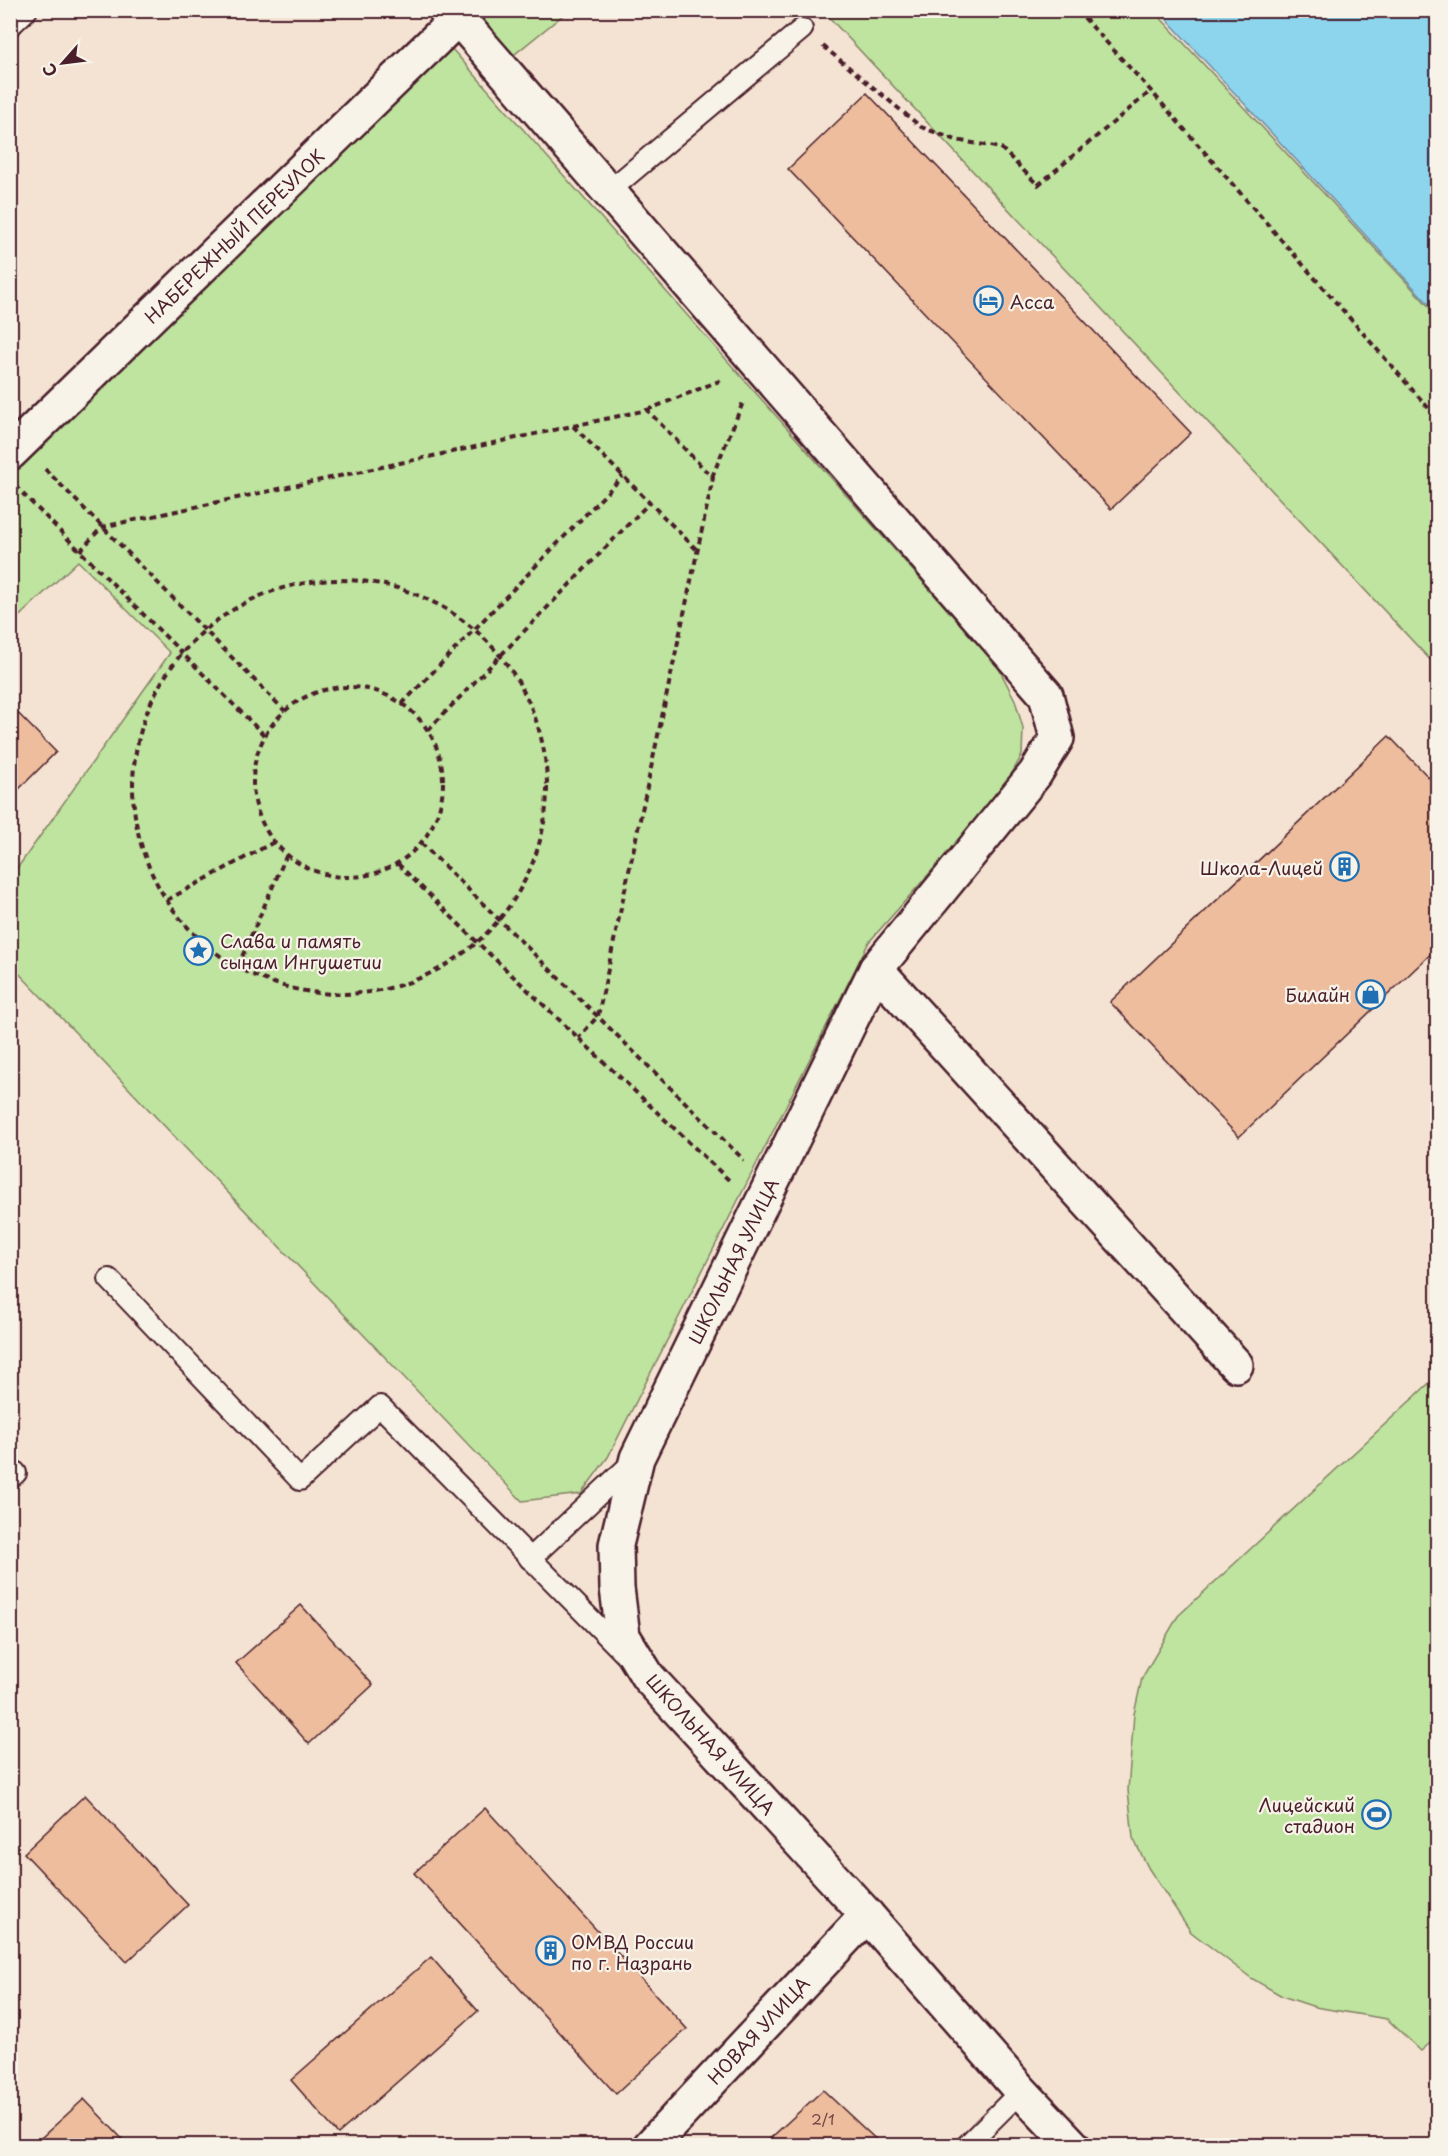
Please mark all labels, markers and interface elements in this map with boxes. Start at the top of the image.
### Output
north arrow [33,33,93,93]
text: С [35,60,62,81]
street label: НАБЕРЕЖНЫЙ ПЕРЕУЛОК [138,143,330,329]
hotel icon: Асса [973,285,1005,317]
place label: Асса [1010,288,1055,315]
building icon: Школа-Лицей [1328,851,1360,883]
place label: Школа-Лицей [1200,854,1323,881]
place label: Слава и память сынам Ингушетии [220,927,382,975]
place icon: Слава и память сынам Ингушетии [183,934,215,966]
shop icon: Билайн [1355,978,1387,1010]
place label: Билайн [1286,981,1350,1008]
street label: ШКОЛЬНАЯ УЛИЦА [681,1173,785,1348]
street label: ШКОЛЬНАЯ УЛИЦА [640,1668,782,1821]
place label: Лицейский стадион [1259,1791,1355,1839]
sports icon: Лицейский стадион [1360,1798,1392,1830]
place label: ОМВД России по г. Назрань [571,1928,694,1976]
building icon: ОМВД России по г. Назрань [534,1935,566,1967]
street label: НОВАЯ УЛИЦА [701,1970,815,2090]
house number: 2/1 [811,2107,835,2130]

